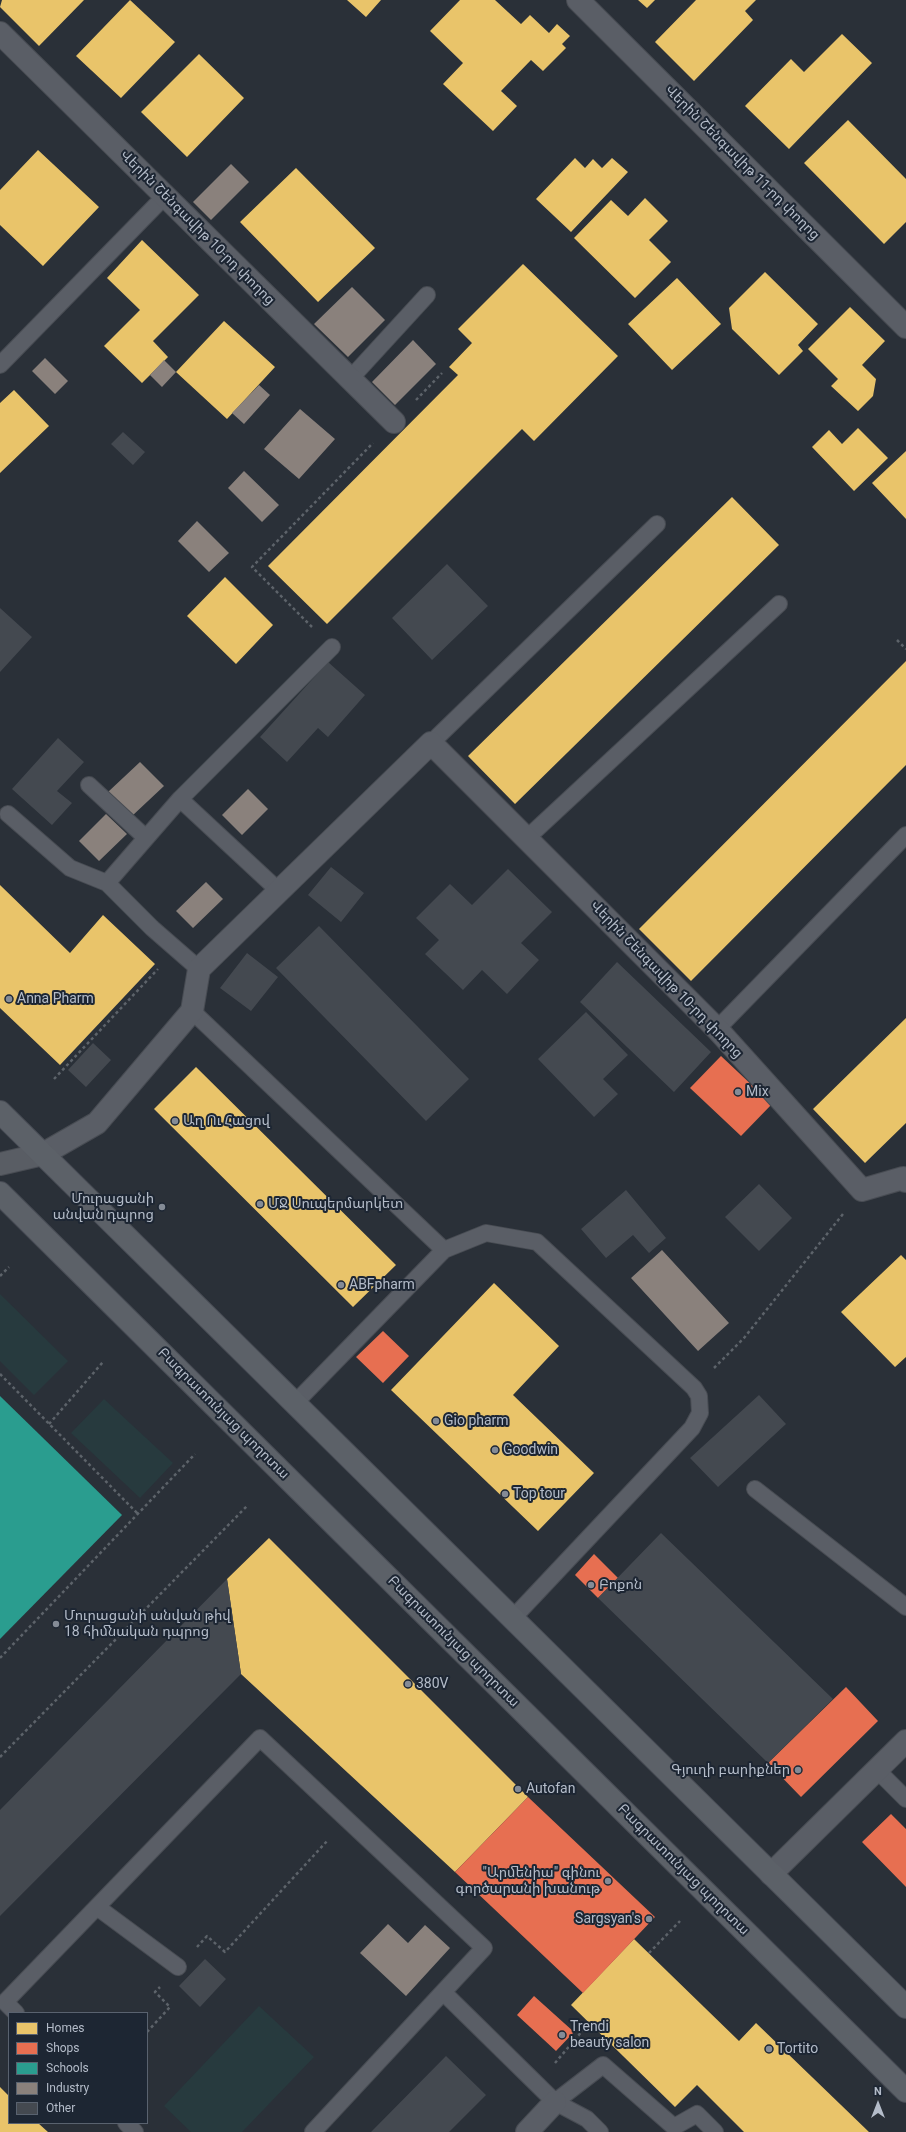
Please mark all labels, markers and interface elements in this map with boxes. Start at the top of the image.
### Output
street label: Վերին Շենգավիթ 11-րդ փողոց [661,82,823,244]
street label: Վերին Շենգավիթ 10-րդ փողոց [116,147,278,309]
street label: Վերին Շենգավիթ 10-րդ փողոց [586,898,746,1062]
place label: Anna Pharm [17,991,94,1007]
marker: Anna Pharm [4,994,14,1004]
place label: Mix [746,1084,769,1100]
marker: Mix [733,1087,743,1097]
place label: Աղ Ու Հացով [183,1113,270,1129]
marker: Աղ Ու Հացով [170,1116,180,1126]
place label: Մուրացանի անվան դպրոց [53,1191,154,1224]
place label: ՄՋ Սուպերմարկետ [268,1196,403,1212]
marker: ՄՋ Սուպերմարկետ [255,1199,265,1209]
marker: Մուրացանի անվան դպրոց [157,1202,167,1212]
place label: ABFpharm [349,1277,415,1293]
marker: ABFpharm [336,1280,346,1290]
street label: Բագրատունյաց պողոտա [154,1345,292,1483]
place label: Gio pharm [444,1413,509,1429]
marker: Gio pharm [431,1416,441,1426]
place label: Goodwin [503,1442,558,1458]
marker: Goodwin [490,1445,500,1455]
place label: Top tour [513,1486,565,1502]
marker: Top tour [500,1489,510,1499]
street label: Բագրատունյաց պողոտա [384,1573,522,1711]
place label: Բոքոն [599,1577,642,1593]
marker: Բոքոն [586,1580,596,1590]
place label: Մուրացանի անվան թիվ 18 հիմնական դպրոց [64,1608,231,1640]
marker: Մուրացանի անվան թիվ 18 հիմնական դպրոց [51,1619,61,1629]
place label: 380V [416,1676,449,1692]
marker: 380V [403,1679,413,1689]
place label: Գյուղի բարիքներ [671,1762,790,1778]
marker: Գյուղի բարիքներ [793,1765,803,1775]
place label: Autofan [526,1781,575,1797]
marker: Autofan [513,1784,523,1794]
street label: Բագրատունյաց պողոտա [614,1801,752,1939]
place label: "Արմենիա" գինու գործարանի խանութ [456,1865,600,1898]
marker: "Արմենիա" գինու գործարանի խանութ [603,1876,613,1886]
place label: Sargsyan's [575,1911,641,1927]
marker: Sargsyan's [644,1914,654,1924]
legend [8,2012,148,2124]
place label: Trendi beauty salon [570,2019,649,2052]
text: Homes [46,2021,84,2035]
marker: Trendi beauty salon [557,2030,567,2040]
text: Shops [46,2041,80,2055]
place label: Tortito [777,2041,818,2057]
marker: Tortito [764,2044,774,2054]
text: Schools [46,2061,89,2075]
text: Industry [46,2081,89,2095]
north arrow [858,2084,898,2124]
text: N [874,2085,882,2098]
text: Other [46,2101,75,2115]

